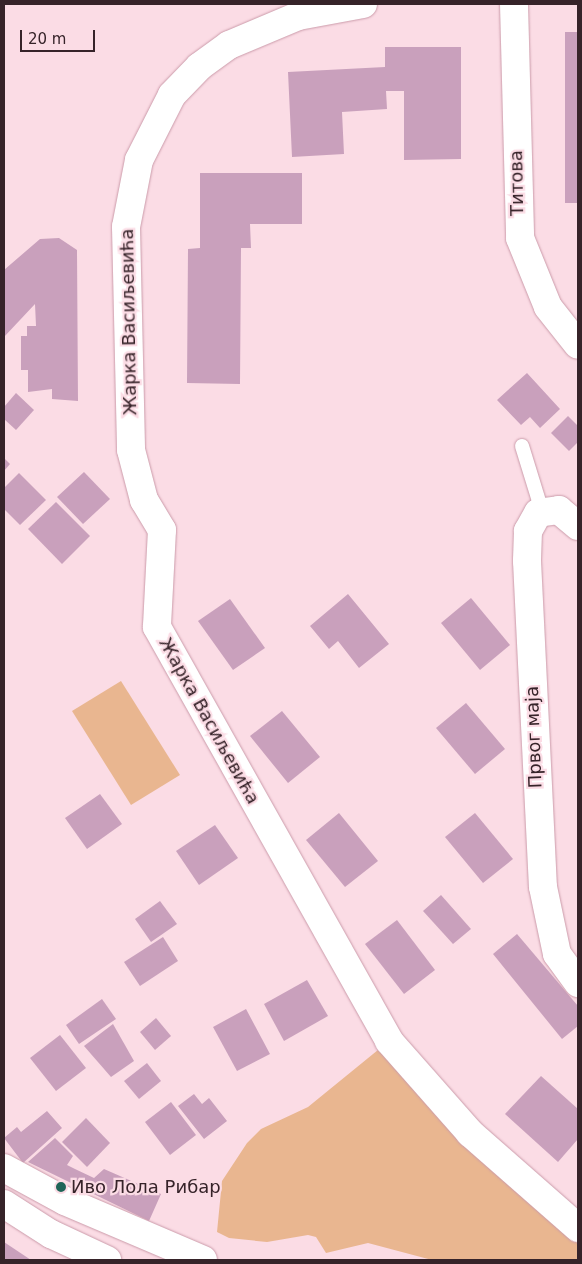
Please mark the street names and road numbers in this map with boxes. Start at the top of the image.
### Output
street label: Титова [506,150,528,216]
street label: Жарка Васиљевића [117,228,141,416]
street label: Жарка Васиљевића [154,634,264,808]
street label: Првог маја [521,685,547,789]

